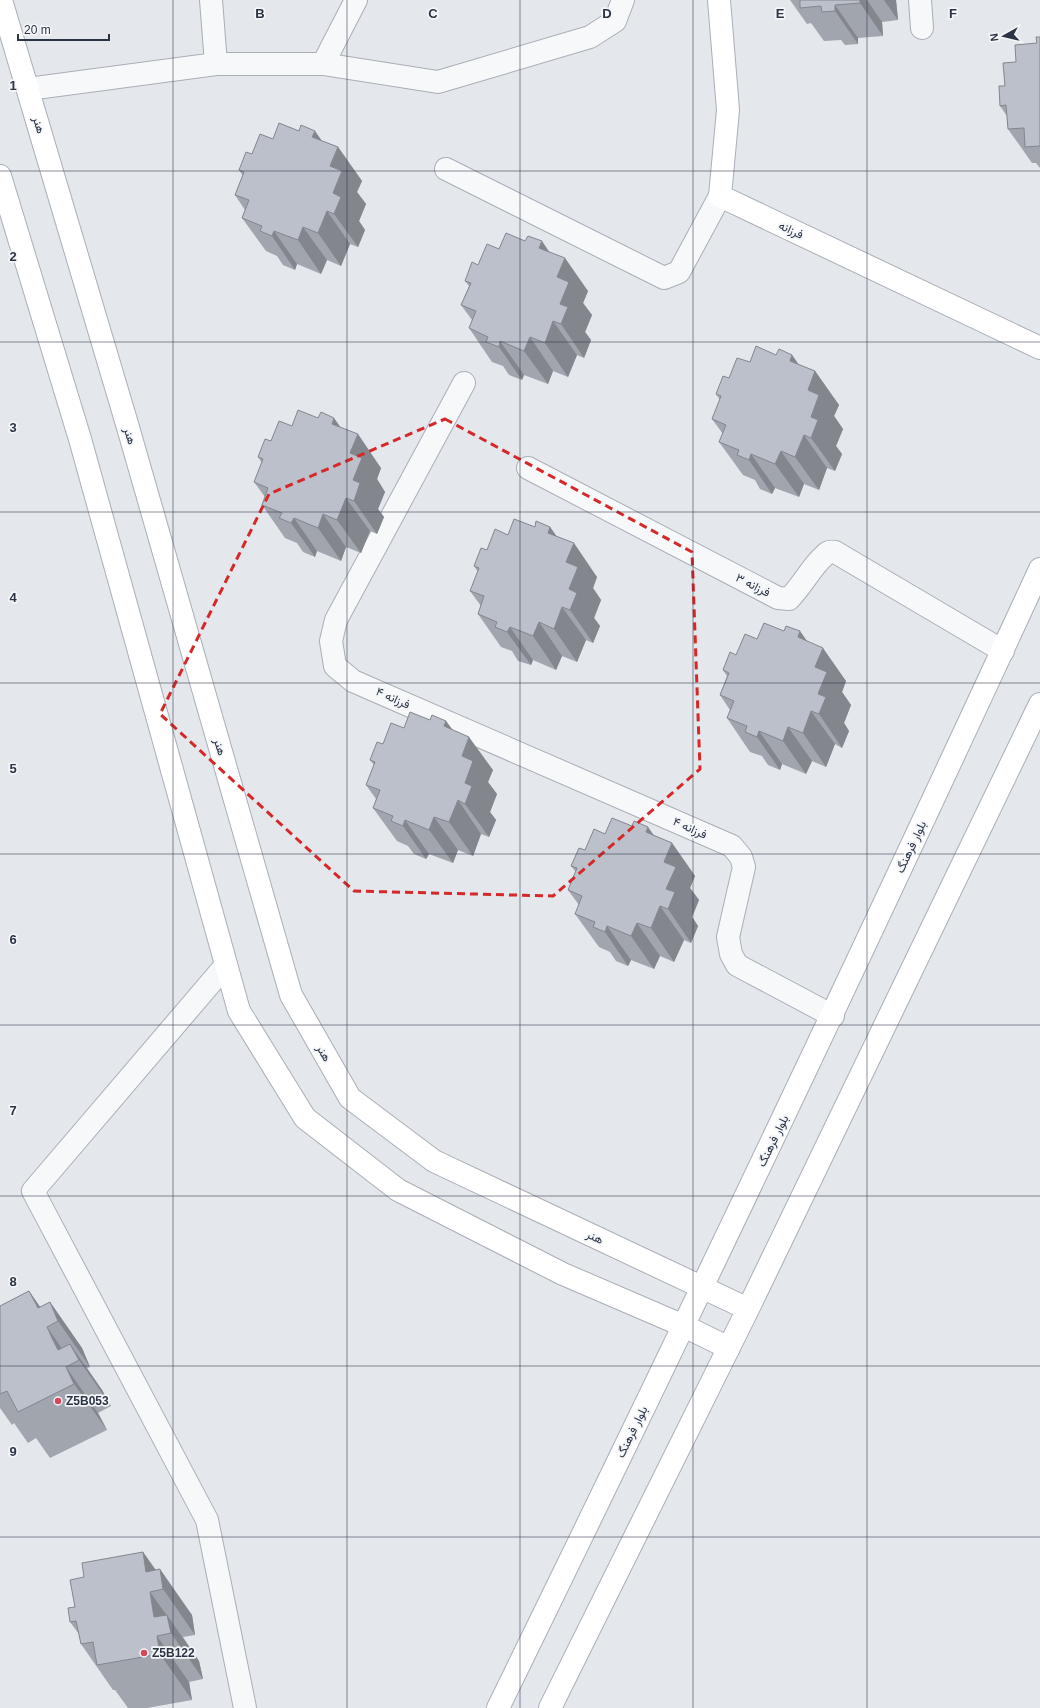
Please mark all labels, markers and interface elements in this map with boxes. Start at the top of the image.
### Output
text: B [255,6,265,21]
text: C [428,6,438,21]
text: D [602,6,612,21]
text: E [776,6,785,21]
text: F [949,6,957,21]
scale bar [18,16,109,42]
north arrow [984,16,1024,56]
text: 20 m [24,23,51,37]
text: N [988,33,1001,42]
text: 1 [9,78,17,93]
street label: هنر [29,114,48,135]
street label: فرزانه [776,218,806,243]
text: 2 [9,249,17,264]
text: 3 [9,420,17,435]
street label: هنر [120,425,139,446]
street label: فرزانه ۳ [733,570,773,601]
text: 4 [9,590,17,605]
street label: فرزانه ۴ [373,684,412,713]
street label: هنر [210,736,229,757]
text: 5 [9,761,17,776]
street label: فرزانه ۴ [670,814,709,843]
street label: بلوار فرهنگ [893,819,930,876]
text: 6 [9,932,17,947]
street label: هنر [312,1041,334,1064]
text: 7 [9,1103,17,1118]
street label: بلوار فرهنگ [754,1113,792,1170]
street label: هنر [583,1227,606,1248]
text: 8 [9,1274,17,1289]
place label: Z5B053 [66,1394,109,1408]
marker: Z5B053 [53,1396,63,1406]
street label: بلوار فرهنگ [613,1404,651,1461]
text: 9 [9,1444,17,1459]
place label: Z5B122 [152,1646,195,1660]
marker: Z5B122 [139,1648,149,1658]

